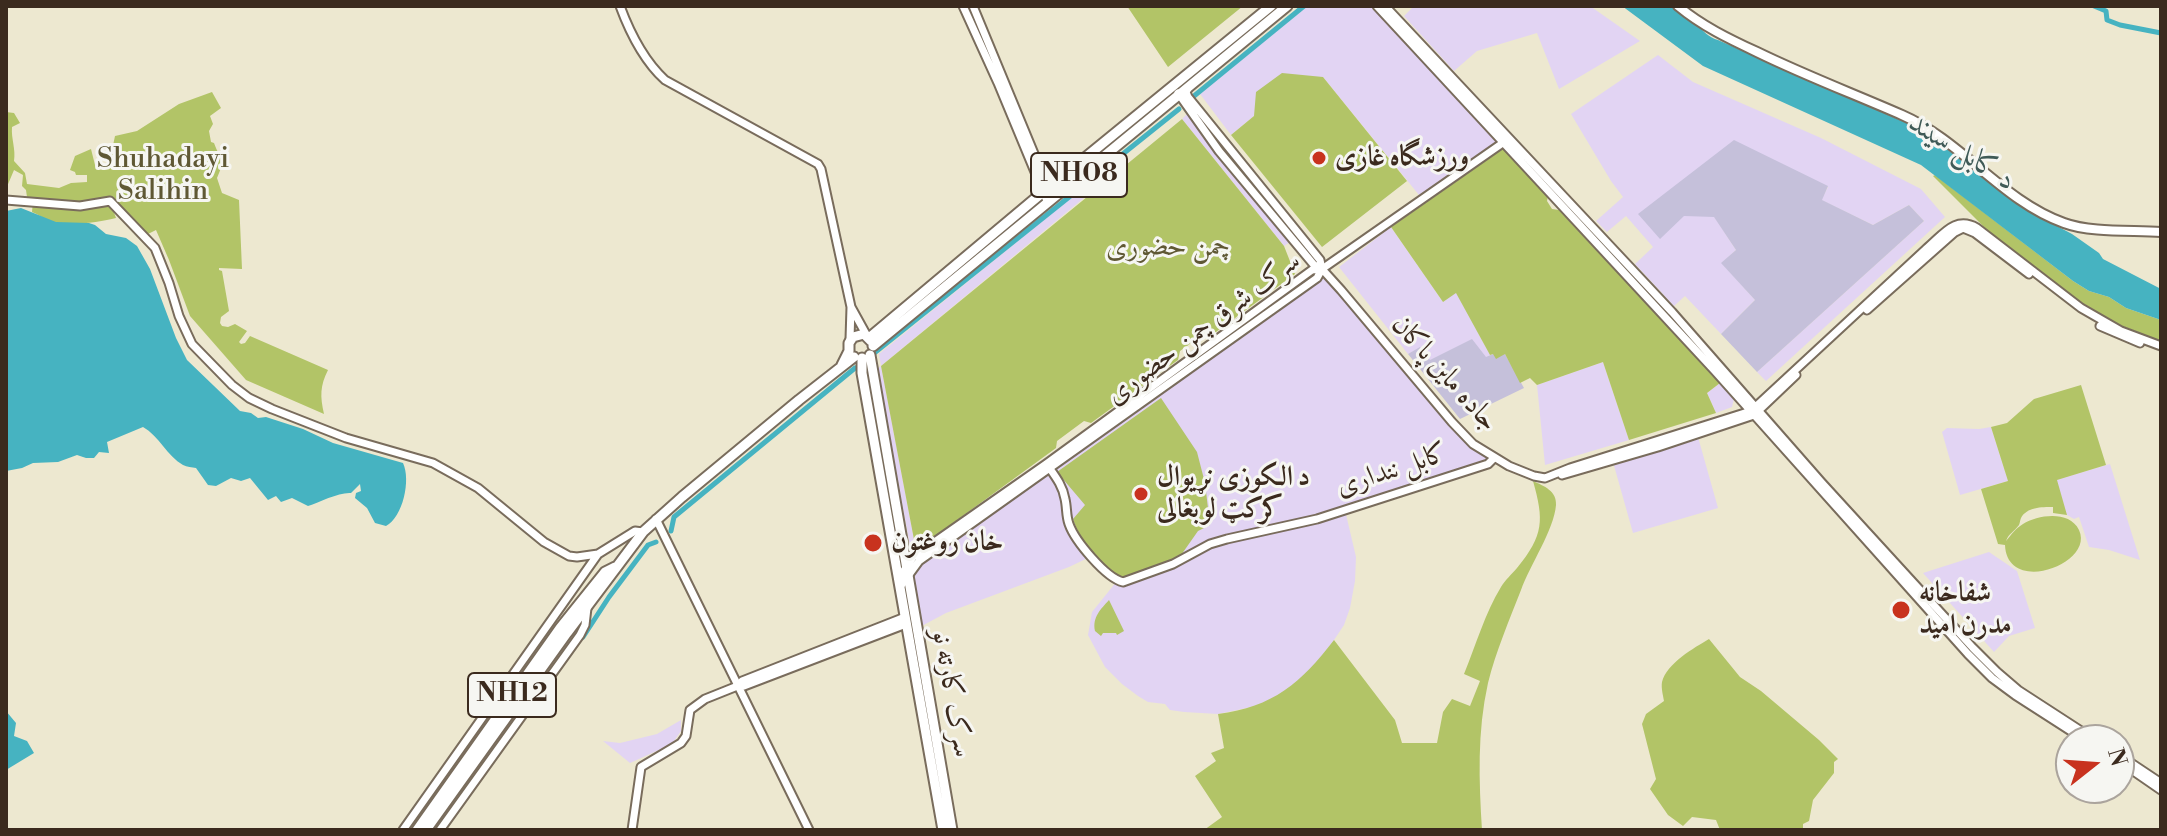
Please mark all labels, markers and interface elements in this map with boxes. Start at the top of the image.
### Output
water label: د کابل سيند [1902,106,2022,200]
place label: ورزشگاه غازی [1335,141,1469,175]
park label: Shuhadayi Salihin [97,143,229,209]
marker: ورزشگاه غازی [1310,149,1328,167]
road number: NH08 [1031,153,1127,197]
park label: چمن حضوری [1106,231,1230,265]
street label: سرک شرق چمن حضوری [1100,245,1308,413]
street label: جاده ماین پاکان [1383,309,1505,439]
street label: کابل ننداری [1332,437,1452,505]
place label: د الکوزی نړیوال کرکټ لوبغالی [1157,461,1310,527]
marker: د الکوزی نړیوال کرکټ لوبغالی [1132,485,1150,503]
place label: خان روغتون [891,526,1003,560]
marker: خان روغتون [862,532,884,554]
place label: شفاخانه مدرن امید [1919,577,2012,643]
marker: شفاخانه مدرن امید [1890,599,1912,621]
street label: سرک کارته نو [923,626,979,760]
road number: NH12 [468,673,556,717]
north arrow [2055,724,2135,804]
text: N [2101,745,2132,770]

